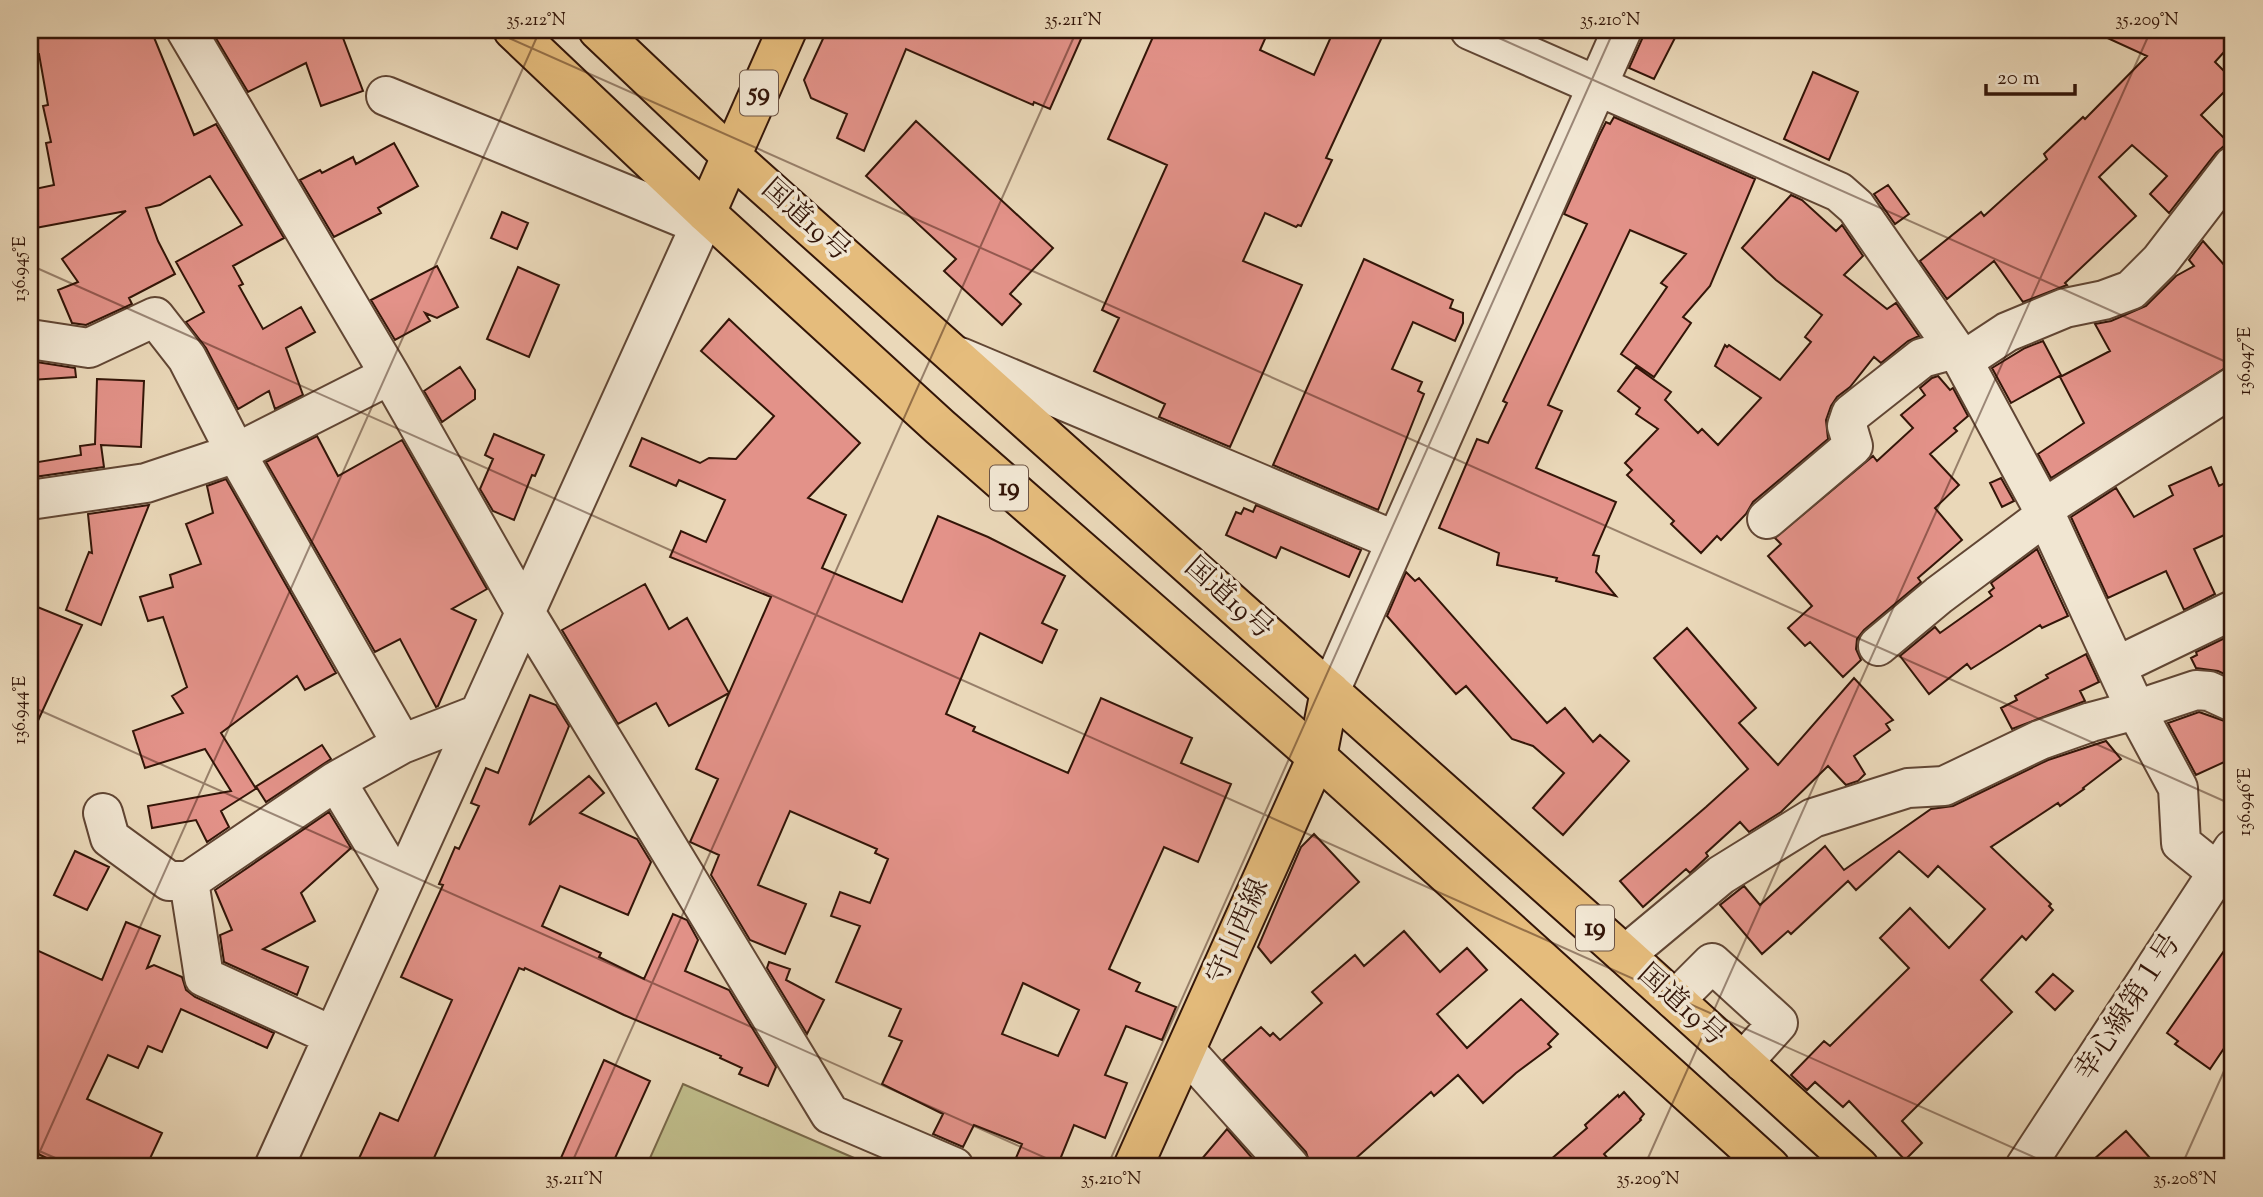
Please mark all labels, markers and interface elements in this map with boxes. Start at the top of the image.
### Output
text: 35.212°N [506,8,566,34]
text: 35.211°N [1044,8,1102,34]
text: 35.210°N [1580,8,1640,34]
text: 35.209°N [2115,8,2179,34]
scale bar [1986,52,2076,96]
text: 20 m [1997,64,2040,94]
road number: 59 [740,71,778,116]
street label: 国道19号 [752,170,858,272]
text: 136.945°E [8,236,34,302]
text: 136.947°E [2233,327,2259,395]
road number: 19 [990,466,1028,510]
street label: 国道19号 [1175,548,1281,650]
text: 136.944°E [8,676,34,744]
text: 136.946°E [2233,768,2259,836]
street label: 守山西線 [1198,873,1280,991]
road number: 19 [1576,906,1614,951]
street label: 幸心線第１号 [2066,927,2192,1089]
street label: 国道19号 [1628,955,1734,1057]
text: 35.211°N [545,1167,603,1193]
text: 35.210°N [1081,1167,1141,1193]
text: 35.209°N [1616,1167,1680,1193]
text: 35.208°N [2153,1167,2217,1193]

